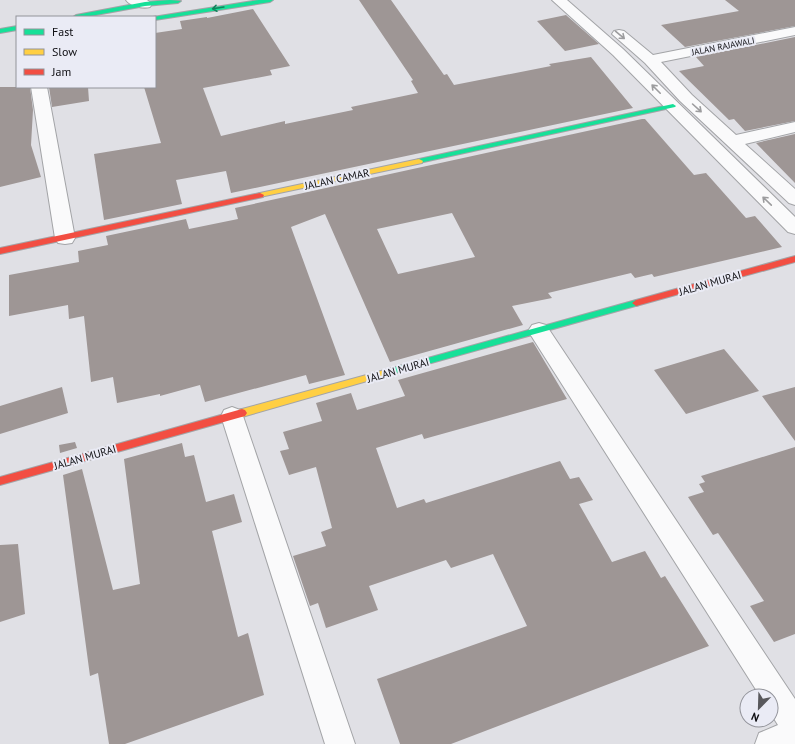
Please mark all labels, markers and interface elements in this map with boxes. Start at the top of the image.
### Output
one-way arrow [211,4,224,12]
legend [16,16,156,88]
text: Fast [52,24,73,39]
one-way arrow [615,31,626,40]
street label: JALAN RAJAWALI [690,34,755,58]
text: Slow [52,44,77,59]
text: Jam [51,64,71,79]
one-way arrow [651,84,660,94]
one-way arrow [692,103,702,113]
street label: JALAN CAMAR [302,165,371,193]
one-way arrow [762,196,772,206]
street label: JALAN MURAI [676,267,743,299]
street label: JALAN MURAI [364,354,431,386]
street label: JALAN MURAI [51,441,118,473]
north arrow [739,688,779,728]
text: N [749,709,761,725]

